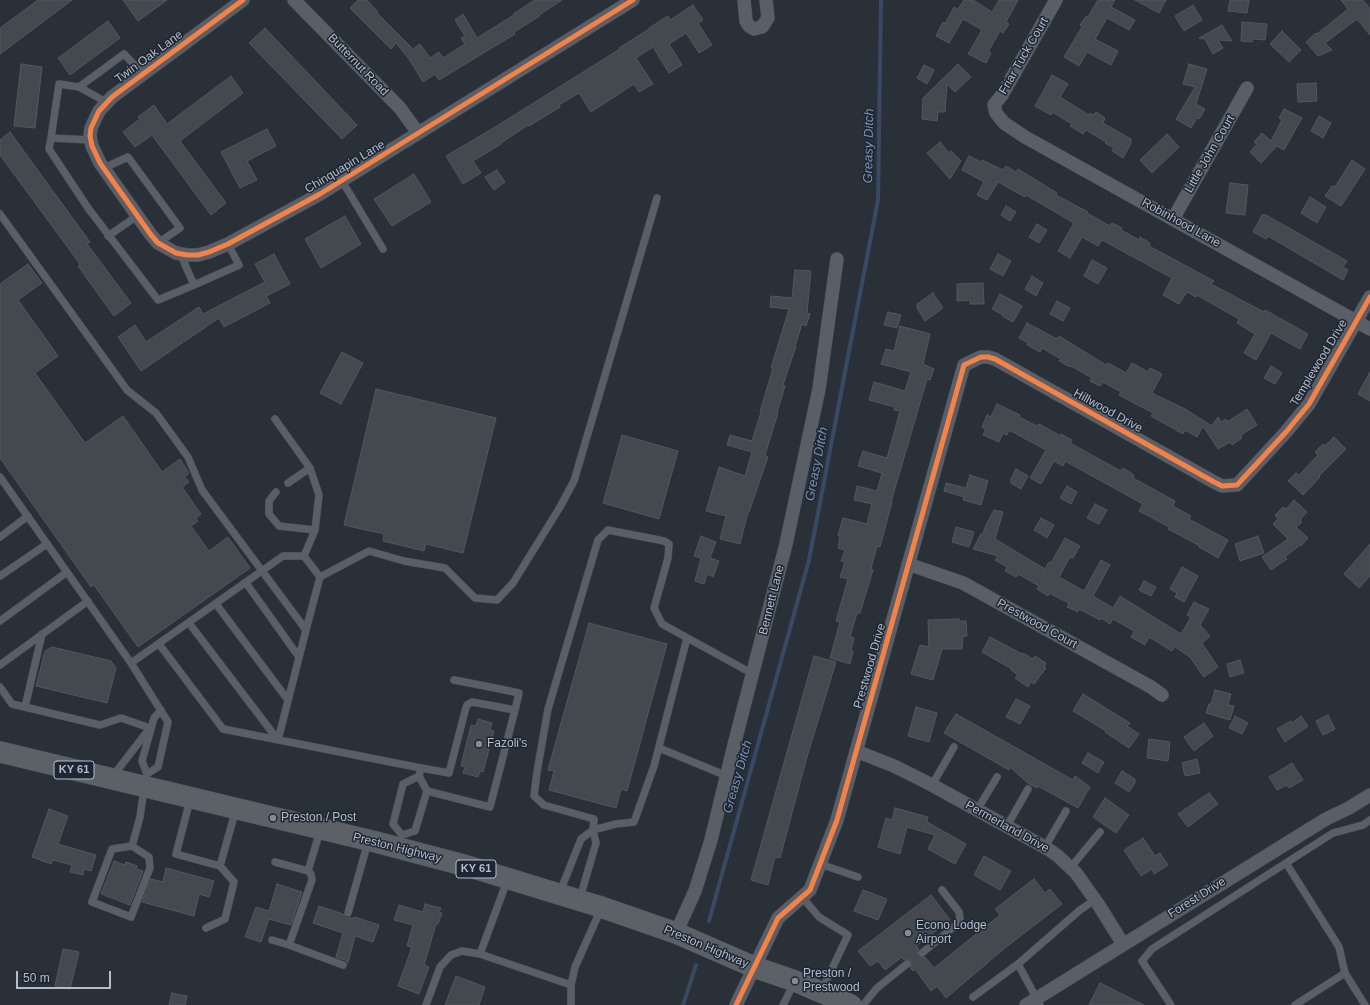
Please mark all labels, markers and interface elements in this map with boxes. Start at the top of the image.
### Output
street label: Friar Tuck Court [996,15,1052,97]
street label: Twin Oak Lane [112,28,186,86]
street label: Butternut Road [325,31,391,99]
water label: Greasy Ditch [861,108,877,184]
street label: Little John Court [1182,113,1238,195]
street label: Chinquapin Lane [302,137,388,197]
street label: Robinhood Lane [1139,195,1223,251]
street label: Templewood Drive [1287,317,1351,409]
street label: Hillwood Drive [1071,386,1145,436]
water label: Greasy Ditch [802,426,832,502]
street label: Bennett Lane [756,564,788,636]
street label: Prestwood Court [994,596,1080,652]
street label: Prestwood Drive [851,622,889,710]
place label: Fazoli's [487,737,527,751]
marker: Fazoli's [474,739,484,749]
water label: Greasy Ditch [720,739,756,815]
road number: KY 61 [54,761,94,779]
street label: Permerland Drive [963,798,1051,856]
place label: Preston / Post [281,811,356,825]
marker: Preston / Post [268,813,278,823]
street label: Preston Highway [351,830,443,866]
road number: KY 61 [456,860,496,878]
street label: Forest Drive [1165,875,1229,921]
place label: Econo Lodge Airport [916,919,987,947]
street label: Preston Highway [661,923,751,971]
marker: Econo Lodge Airport [903,928,913,938]
scale bar [18,963,113,989]
place label: Preston / Prestwood [803,967,860,995]
text: 50 m [23,971,50,985]
marker: Preston / Prestwood [790,976,800,986]

